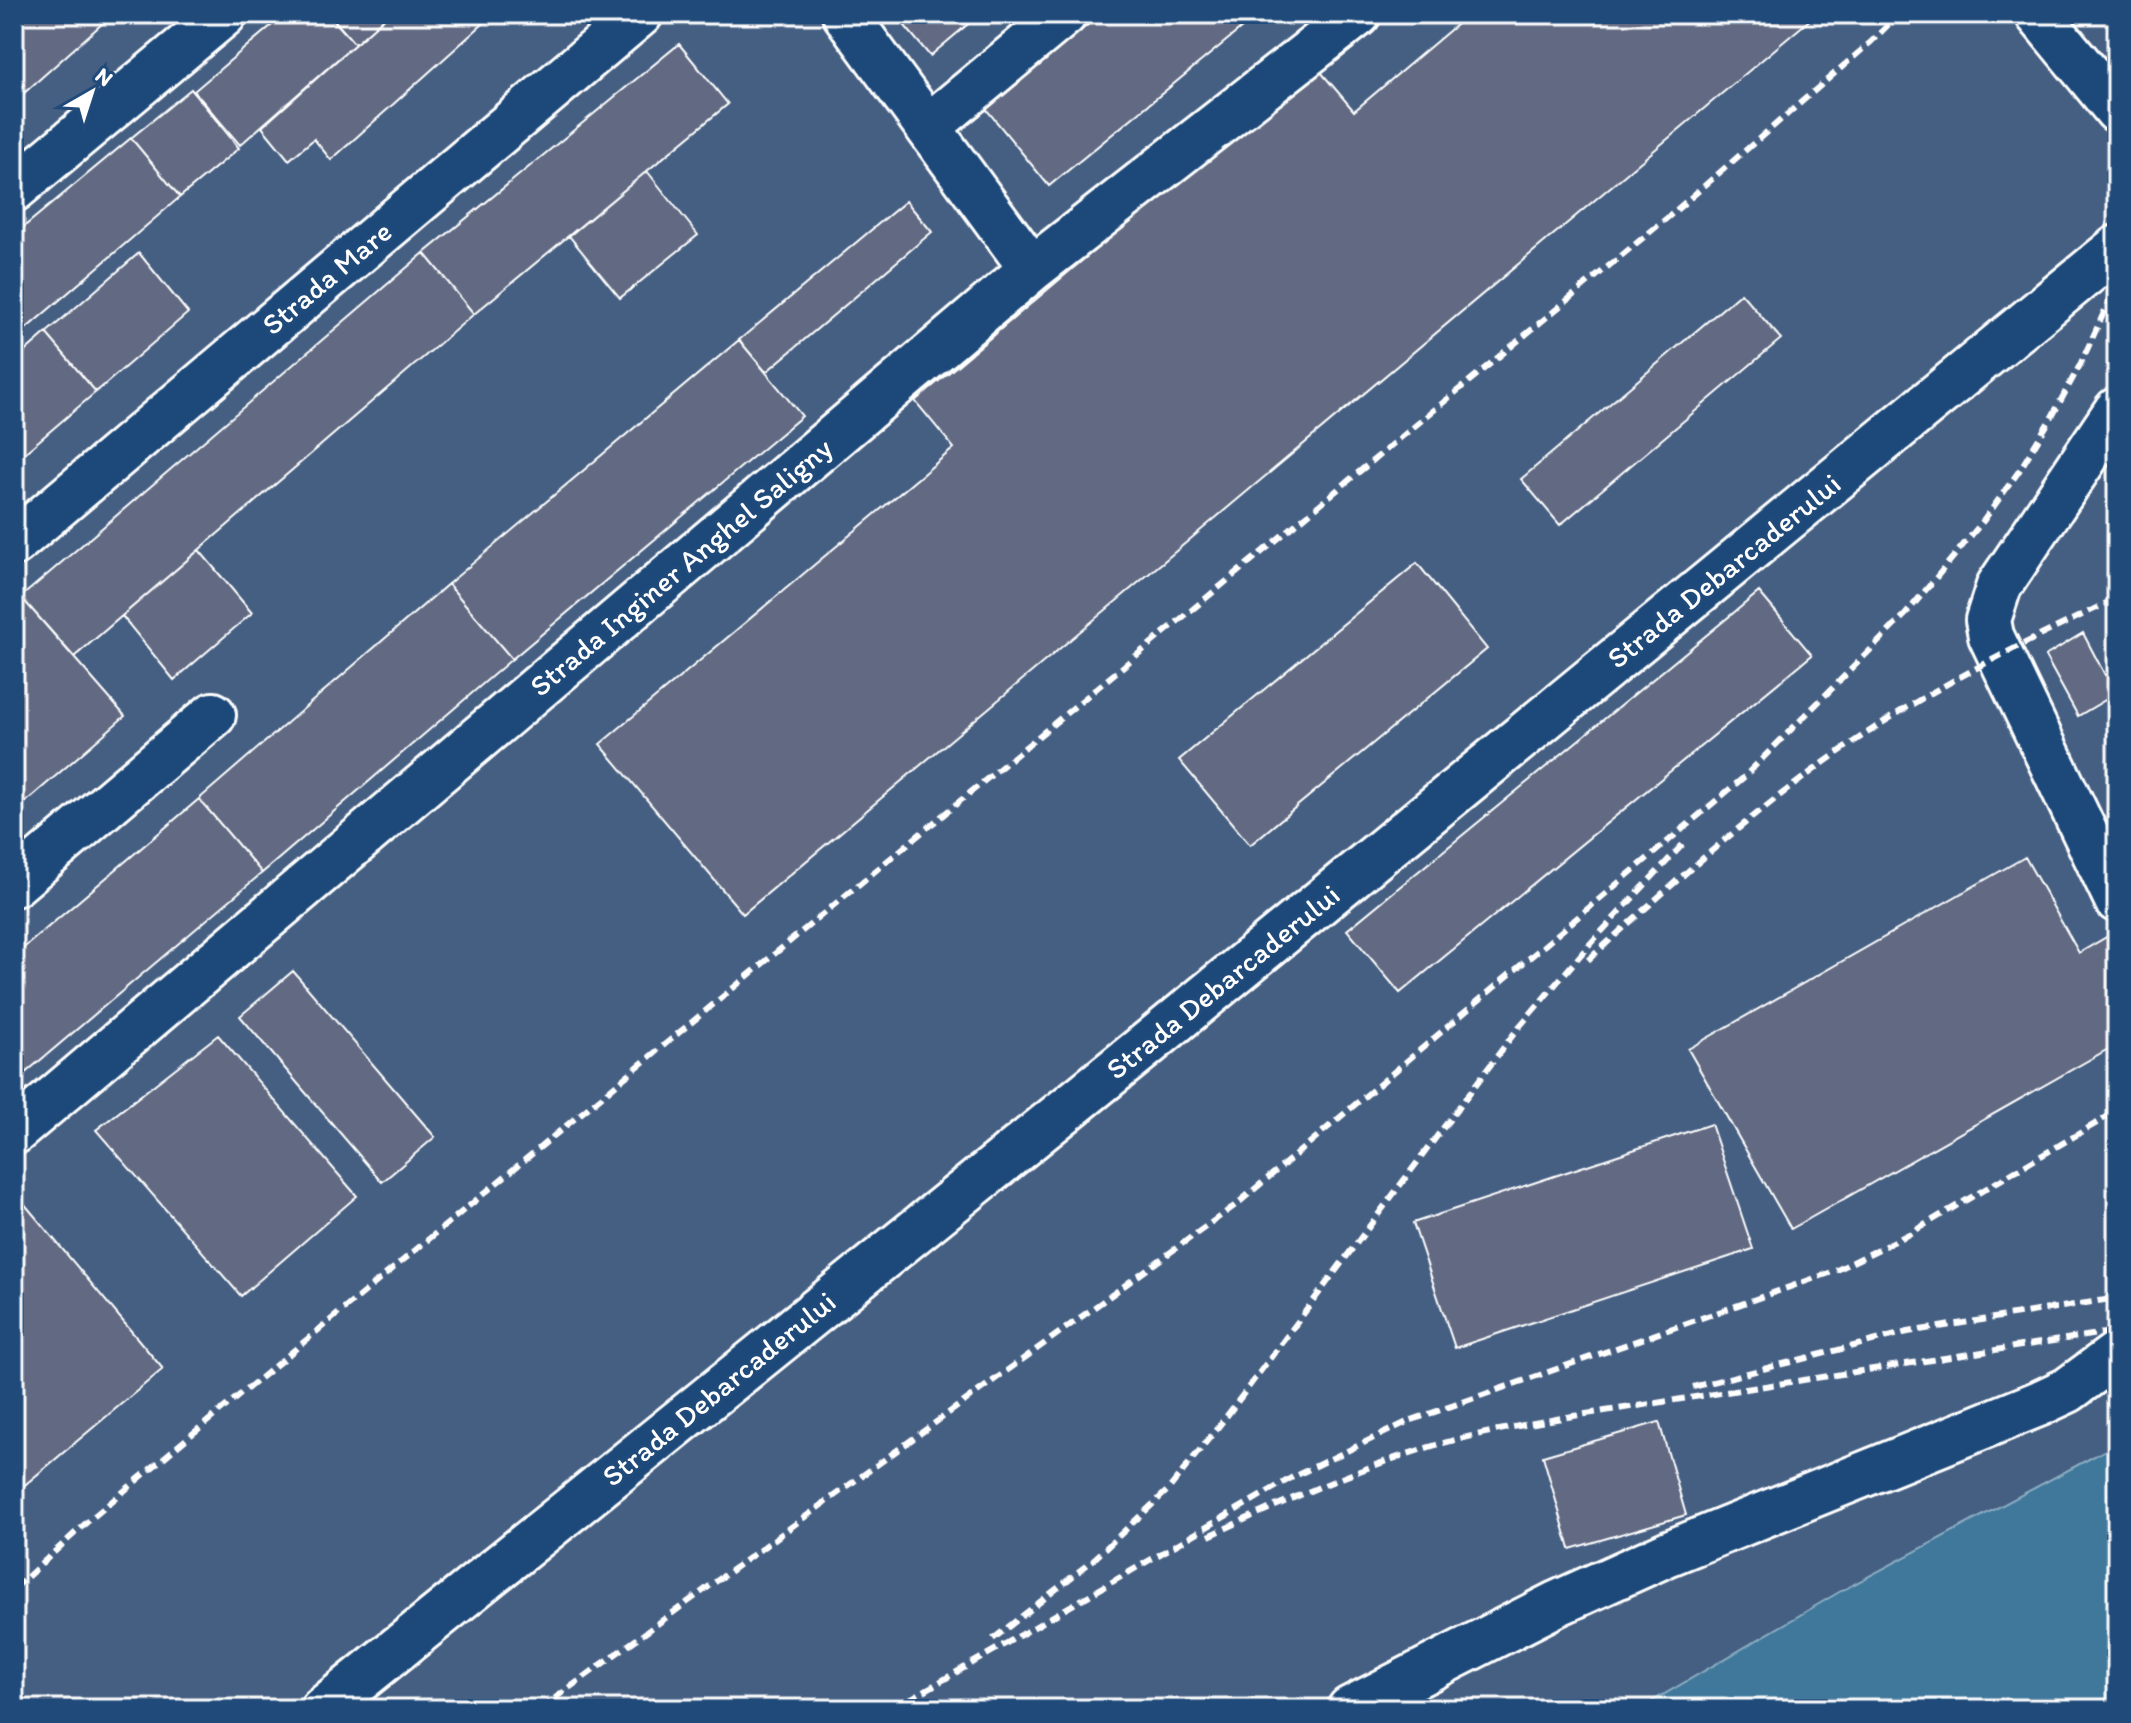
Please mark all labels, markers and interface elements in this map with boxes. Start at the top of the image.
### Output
north arrow [52,52,132,132]
text: N [90,62,119,92]
street label: Strada Mare [254,213,399,343]
street label: Strada Inginer Anghel Saligny [522,429,839,704]
street label: Strada Debarcaderului [1599,465,1848,676]
street label: Strada Debarcaderului [1098,876,1347,1087]
street label: Strada Debarcaderului [594,1283,843,1494]

